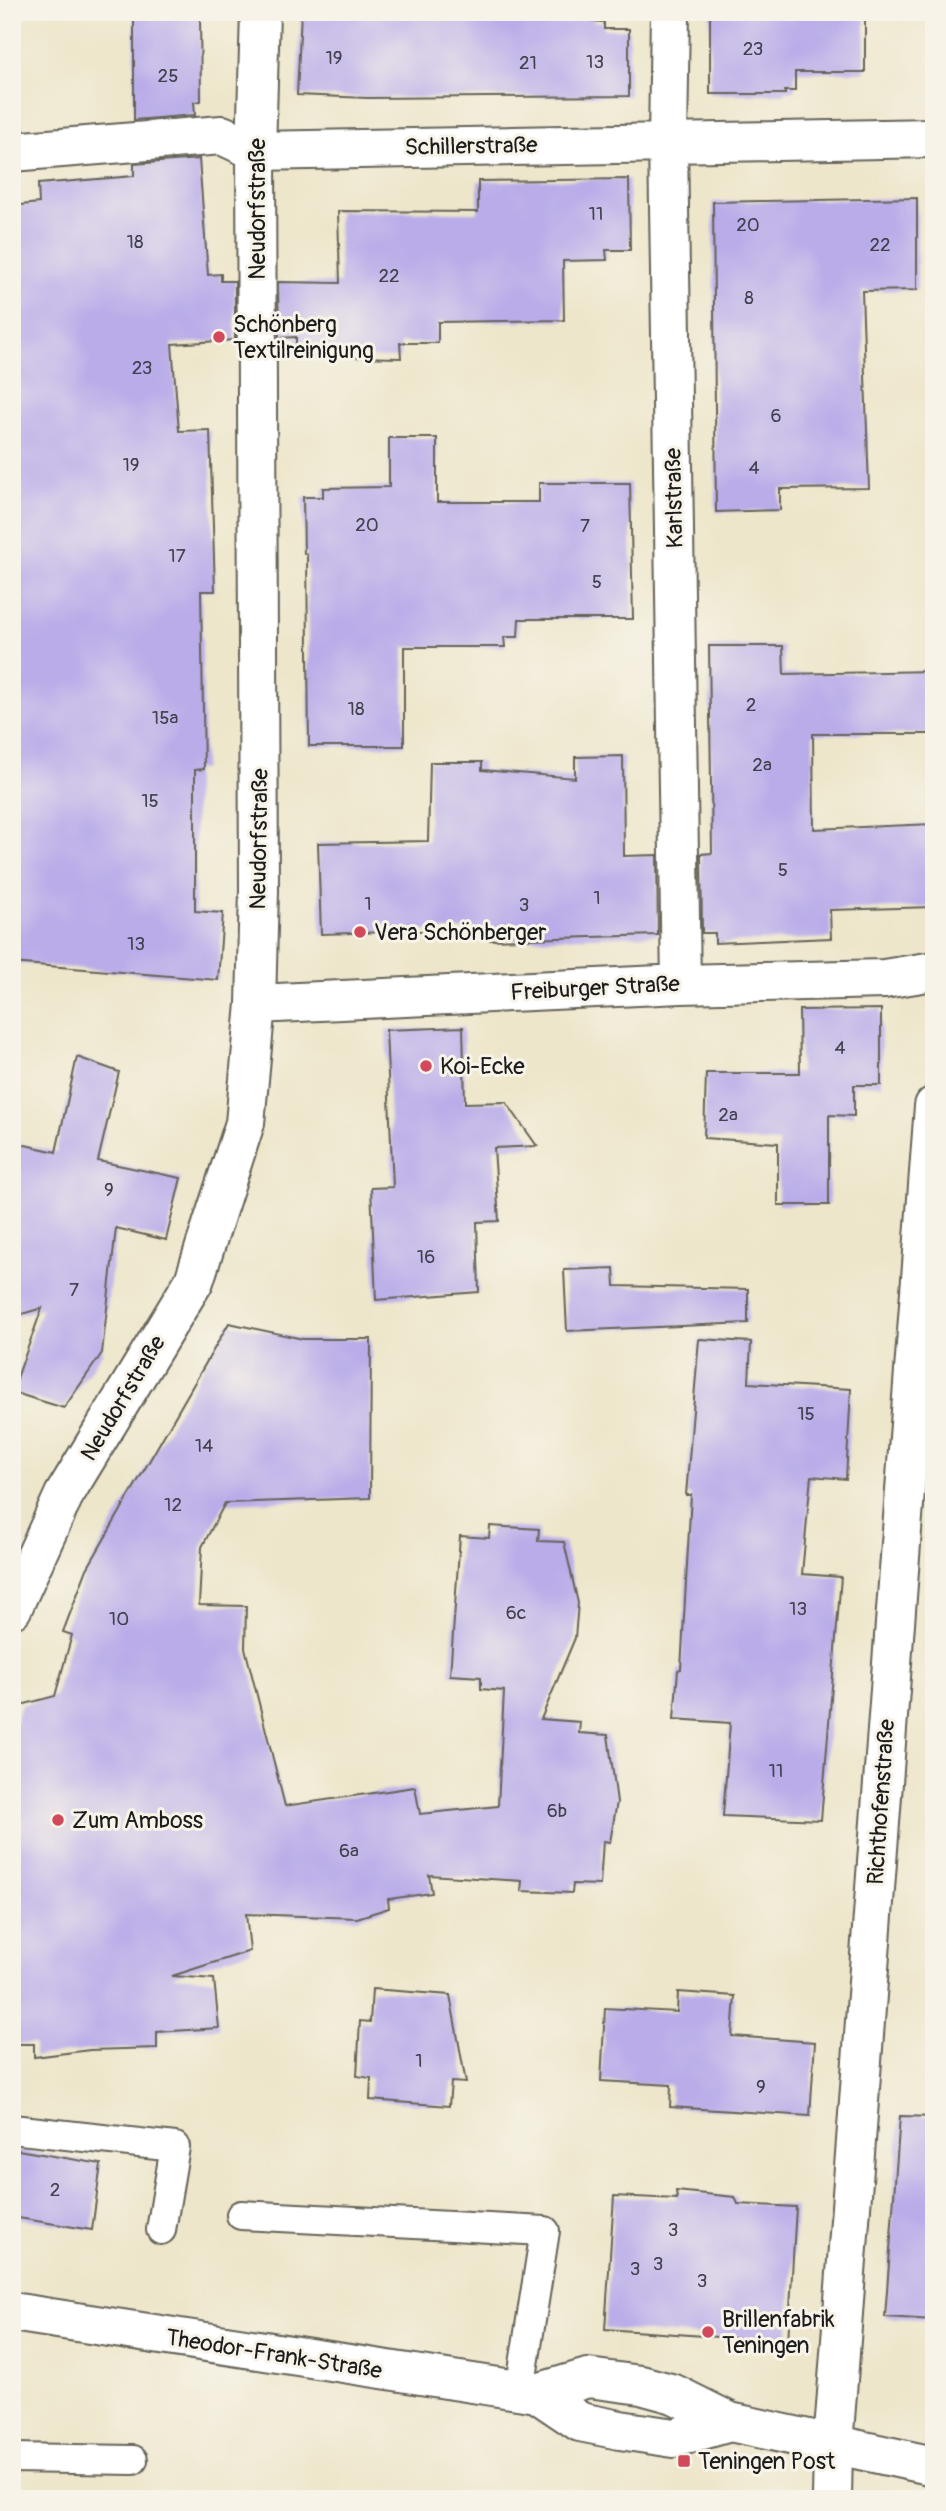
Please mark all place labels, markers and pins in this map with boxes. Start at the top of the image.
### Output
place label: Schönberg Textilreinigung [233,310,374,365]
marker: Schönberg Textilreinigung [211,329,227,345]
place label: Vera Schönberger [374,918,546,947]
marker: Vera Schönberger [352,924,368,940]
place label: Koi-Ecke [440,1052,525,1081]
marker: Koi-Ecke [418,1058,434,1074]
place label: Zum Amboss [72,1806,203,1835]
marker: Zum Amboss [50,1812,66,1828]
place label: Brillenfabrik Teningen [722,2305,835,2360]
marker: Brillenfabrik Teningen [700,2324,716,2340]
place label: Teningen Post [698,2447,836,2476]
marker: Teningen Post [676,2453,692,2469]

